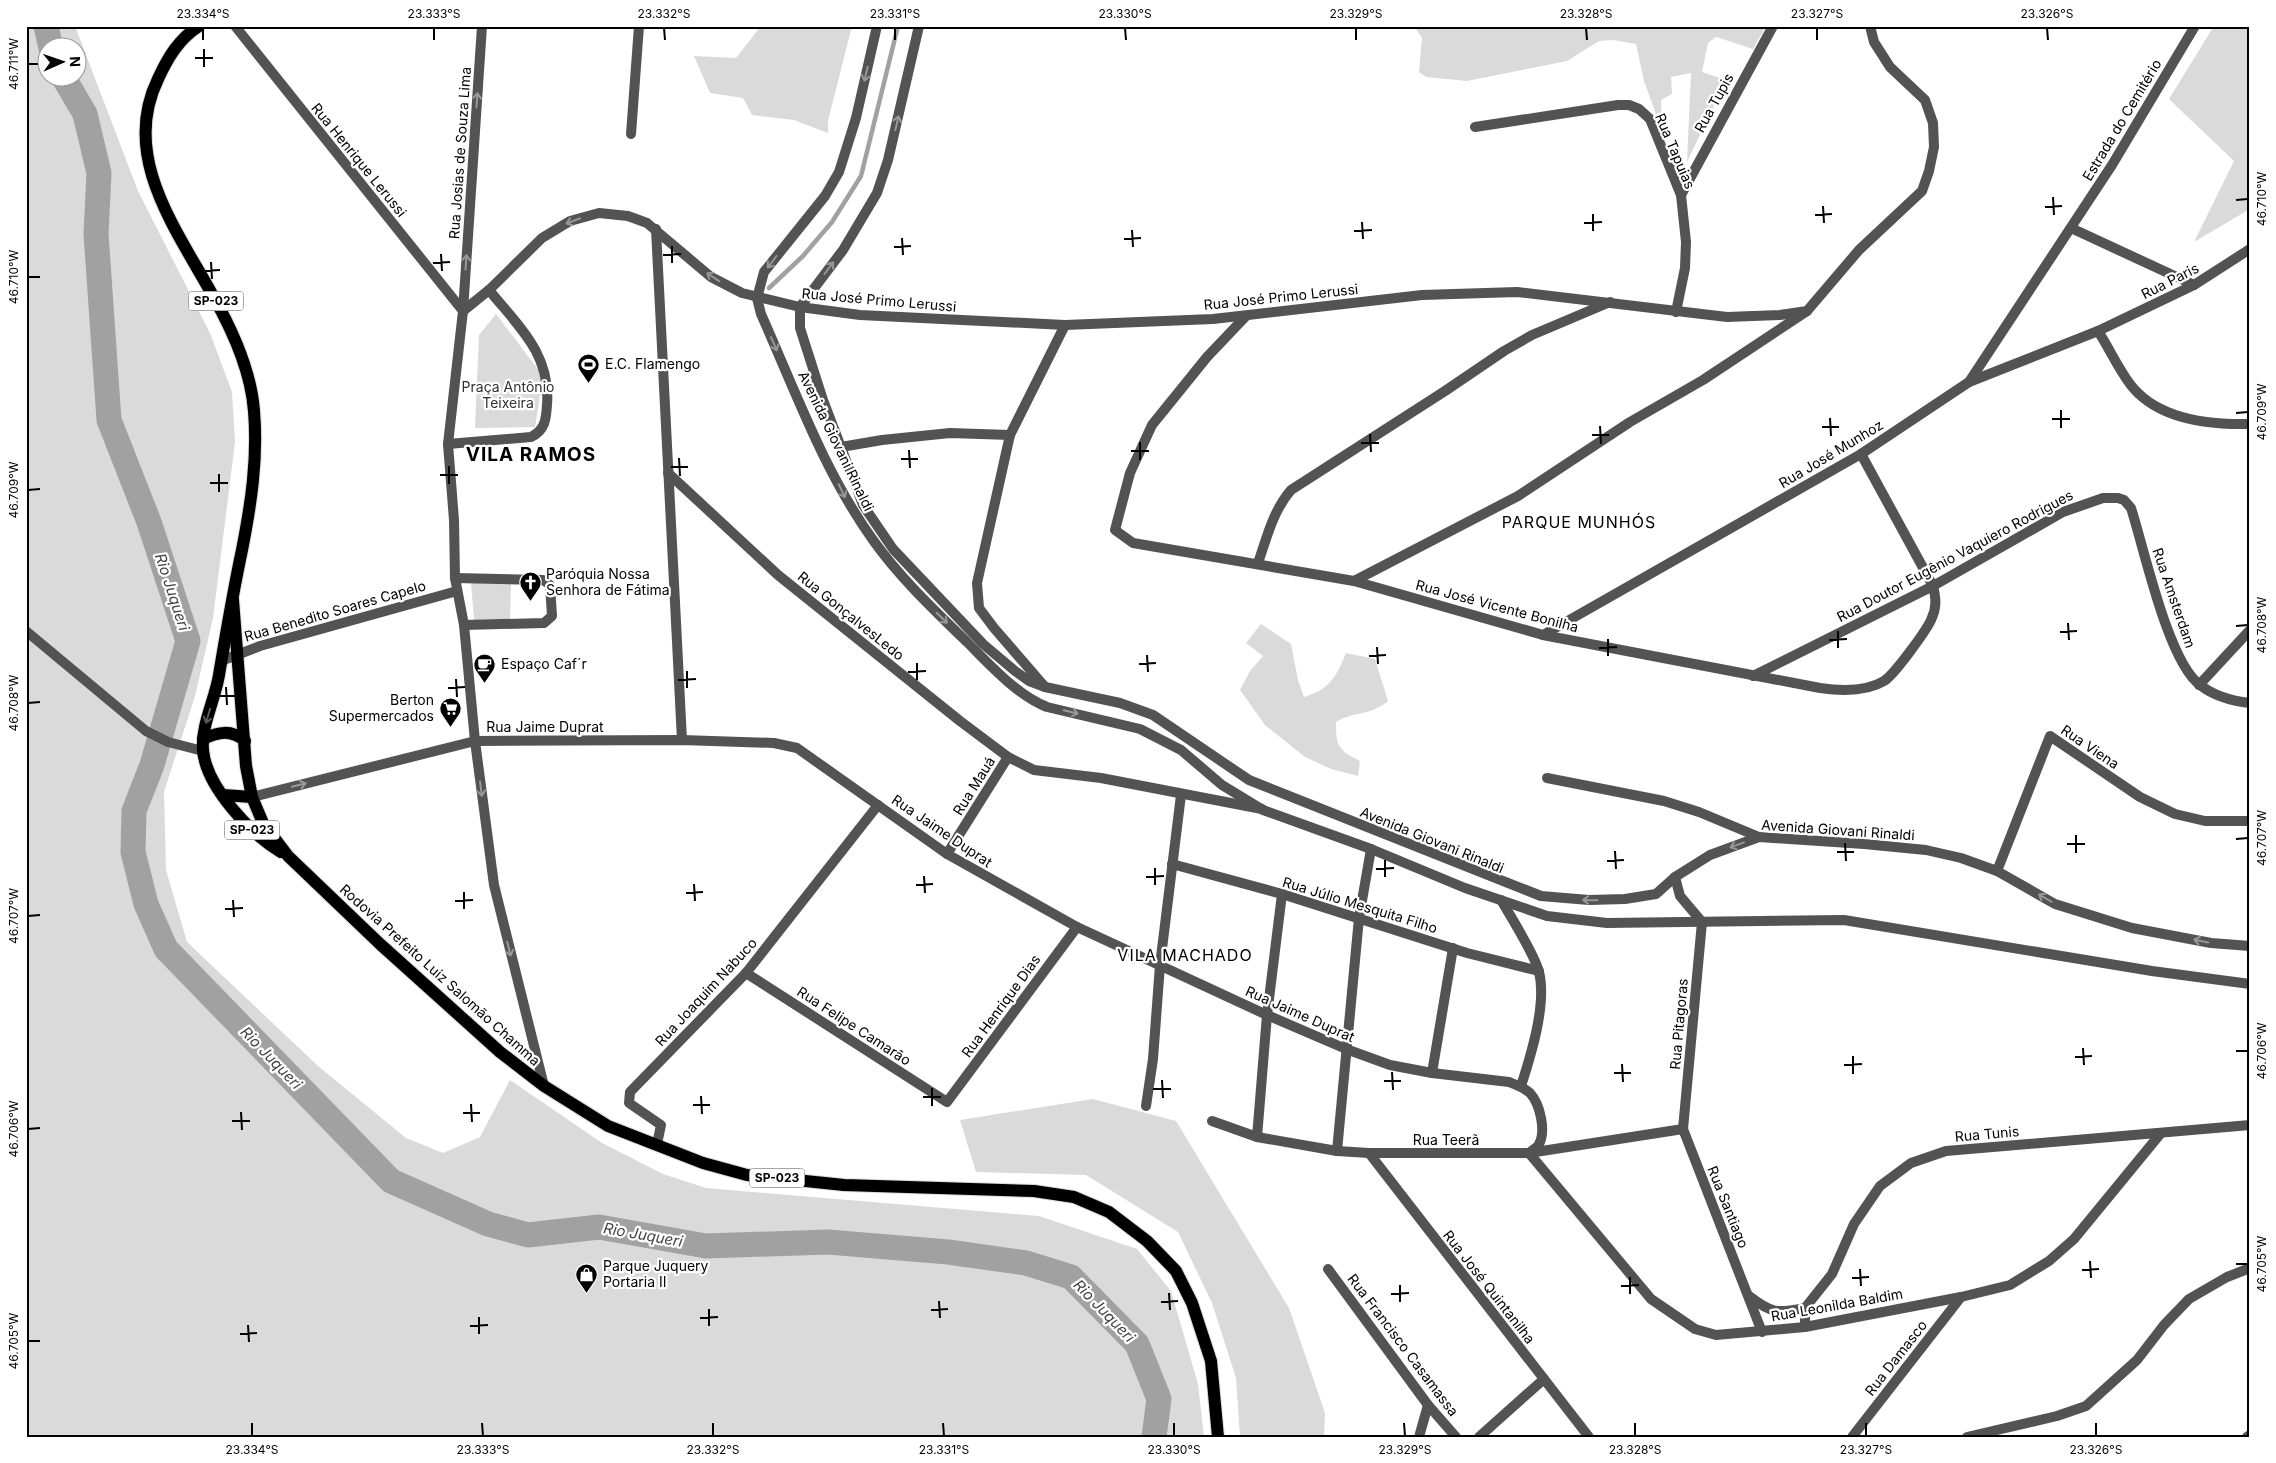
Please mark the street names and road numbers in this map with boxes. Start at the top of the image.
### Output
street label: Estrada do Cemitério [2079,56,2165,184]
street label: Rua Josias de Souza Lima [445,66,474,240]
street label: Rua Tupis [1690,70,1737,135]
street label: Rua Henrique Lerussi [308,99,411,220]
street label: Rua Tapuias [1652,110,1699,191]
street label: Rua Paris [2138,259,2201,302]
street label: Rua José Primo Lerussi [1203,280,1359,313]
street label: Rua José Primo Lerussi [801,284,957,315]
road number: SP-023 [188,292,244,310]
street label: Avenida Giovani Rinaldi [795,368,878,514]
street label: Rua José Munhoz [1776,416,1886,491]
street label: Rua Doutor Eugênio Vaquiero Rodrigues [1834,486,2076,625]
street label: Rua Amsterdam [2149,546,2200,650]
street label: Rua GonçalvesLedo [795,568,908,664]
street label: Rua Benedito Soares Capelo [242,576,428,645]
street label: Rua José Vicente Bonilha [1414,576,1580,635]
street label: Rua Jaime Duprat [486,718,604,735]
street label: Rua Viena [2058,721,2123,772]
street label: Rua Mauá [949,753,998,818]
street label: Rua Jaime Duprat [889,791,996,871]
street label: Avenida Giovani Rinaldi [1358,803,1507,876]
street label: Avenida Giovani Rinaldi [1761,816,1915,843]
road number: SP-023 [224,820,280,840]
street label: Rua Júlio Mesquita Filho [1281,873,1440,936]
street label: Rodovia Prefeito Luiz Salomão Chamma [337,880,544,1069]
street label: Rua Joaquim Nabuco [651,934,760,1049]
street label: Rua Henrique Dias [958,951,1043,1060]
street label: Rua Pitagoras [1666,978,1691,1070]
street label: Rua Felipe Camarão [794,982,914,1069]
street label: Rua Jaime Duprat [1243,982,1358,1045]
street label: Rua Tunis [1954,1122,2020,1145]
street label: Rua Teerã [1413,1131,1479,1148]
street label: Rua Santiago [1704,1163,1753,1250]
road number: SP-023 [750,1168,804,1188]
street label: Rua José Quintanilha [1440,1227,1539,1347]
street label: Rua Francisco Casamassa [1344,1270,1462,1419]
street label: Rua Leonilda Baldim [1770,1285,1904,1324]
street label: Rua Damasco [1861,1317,1930,1399]

